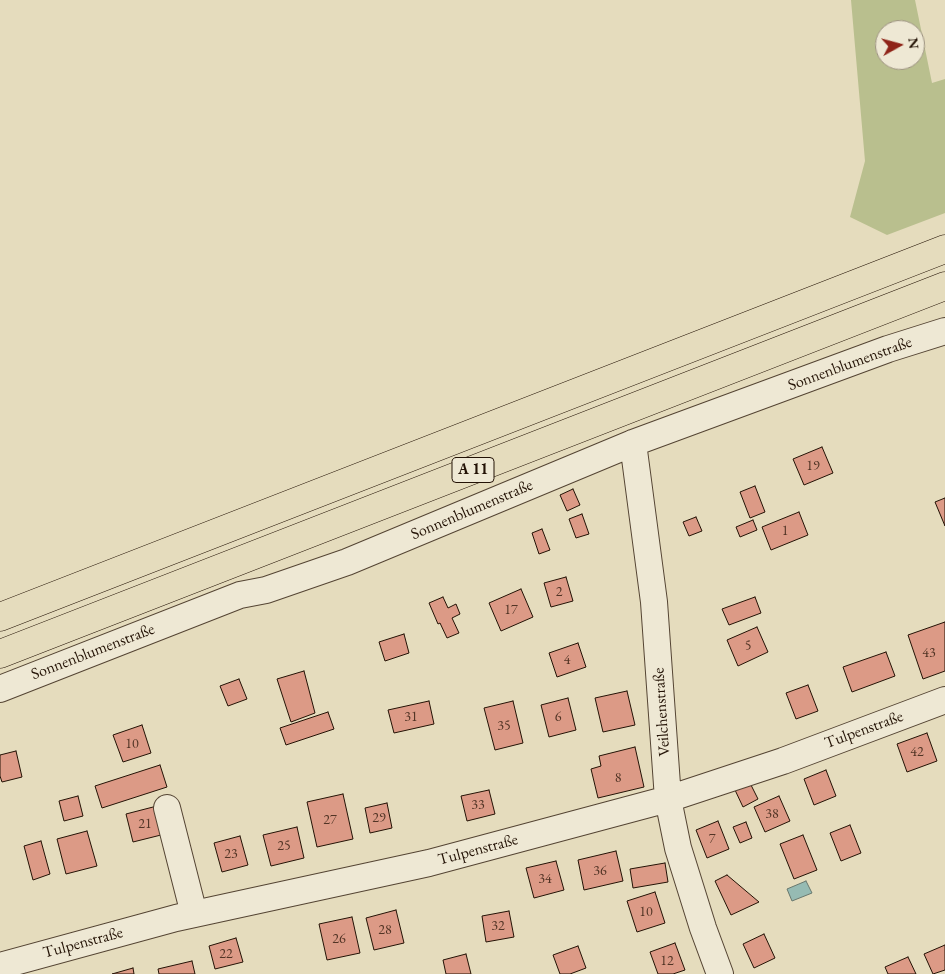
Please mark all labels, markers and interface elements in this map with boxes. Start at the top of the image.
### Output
north arrow [875,20,925,70]
text: N [904,37,924,50]
street label: Sonnenblumenstraße [785,333,915,395]
road number: A 11 [452,458,494,482]
house number: 19 [806,458,820,474]
street label: Sonnenblumenstraße [408,476,536,544]
house number: 1 [782,523,788,539]
house number: 2 [556,584,562,600]
house number: 17 [504,602,518,618]
street label: Sonnenblumenstraße [29,620,157,684]
house number: 5 [745,638,751,654]
house number: 43 [922,645,936,661]
house number: 4 [564,652,570,668]
street label: Veilchenstraße [649,667,675,757]
street label: Tulpenstraße [822,707,906,753]
house number: 31 [404,709,418,725]
house number: 6 [555,709,561,725]
house number: 35 [497,718,511,734]
house number: 10 [125,736,139,752]
house number: 42 [910,744,924,760]
house number: 8 [615,770,621,786]
house number: 33 [471,797,485,813]
house number: 38 [765,806,779,822]
house number: 29 [372,810,386,826]
house number: 27 [323,812,337,828]
house number: 21 [138,816,152,832]
street label: Tulpenstraße [436,830,520,870]
house number: 7 [709,831,715,847]
house number: 25 [277,838,291,854]
house number: 23 [224,846,238,862]
house number: 36 [593,863,607,879]
house number: 34 [538,871,552,887]
house number: 10 [639,904,653,920]
house number: 32 [491,918,505,934]
house number: 28 [378,922,392,938]
street label: Tulpenstraße [41,923,125,963]
house number: 26 [332,931,346,947]
house number: 22 [219,946,233,962]
house number: 12 [660,953,674,969]

